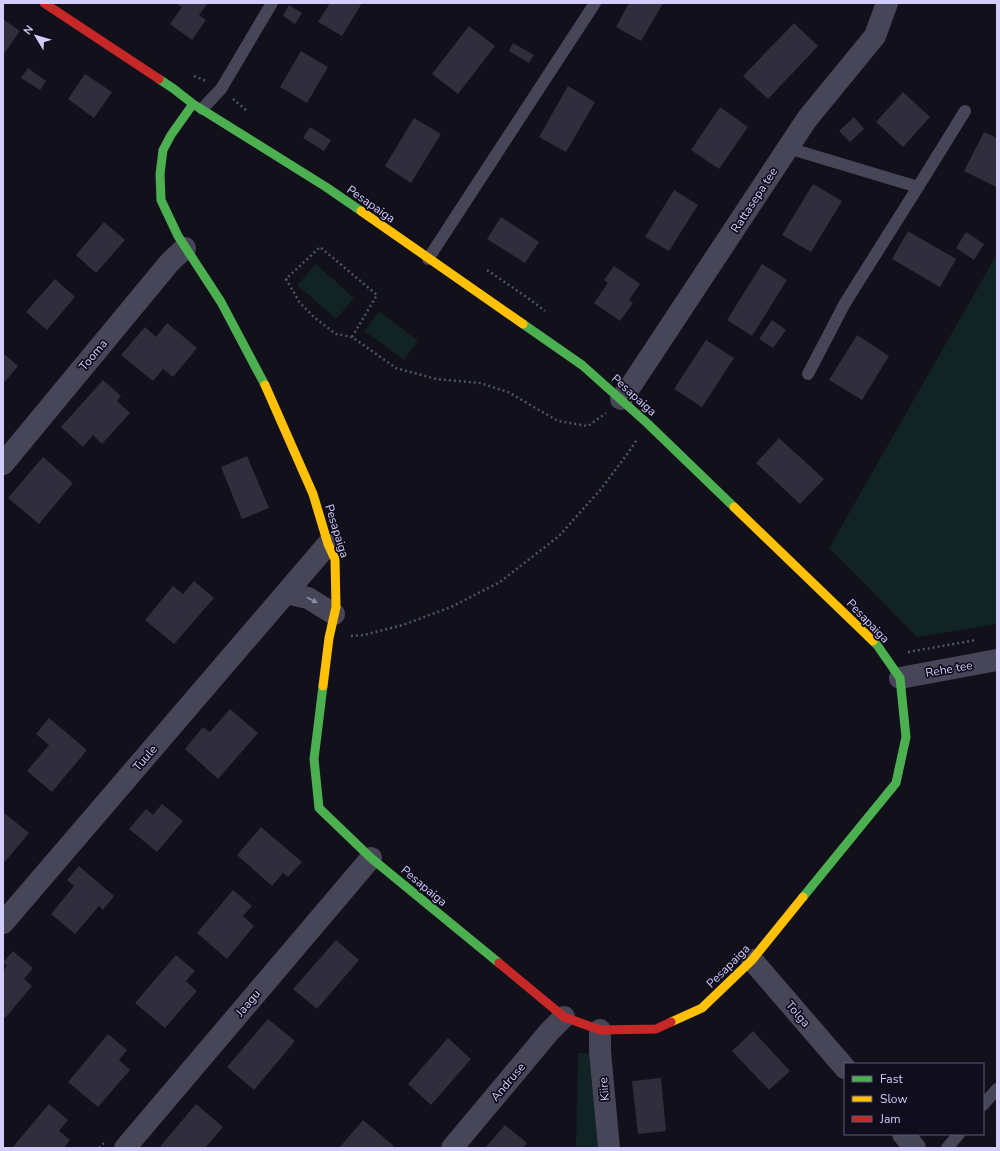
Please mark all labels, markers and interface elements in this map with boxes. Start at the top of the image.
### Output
north arrow [16,16,56,56]
text: N [20,22,37,38]
street label: Rattasepa tee [727,164,781,236]
street label: Pesapaiga [344,182,398,226]
street label: Tooma [75,336,111,374]
street label: Pesapaiga [608,371,660,419]
street label: Pesapaiga [321,502,353,560]
street label: Pesapaiga [843,596,893,646]
one-way arrow [306,597,318,604]
street label: Rehe tee [924,657,974,681]
street label: Tuule [129,742,161,774]
street label: Pesapaiga [398,862,450,910]
street label: Pesapaiga [703,941,753,991]
street label: Jaagu [231,986,264,1021]
street label: Tolga [782,997,814,1031]
street label: Andruse [487,1059,529,1105]
legend [844,1063,984,1135]
text: Fast [880,1071,903,1087]
street label: Kiire [595,1077,613,1101]
text: Slow [880,1091,908,1107]
text: Jam [879,1111,901,1127]

